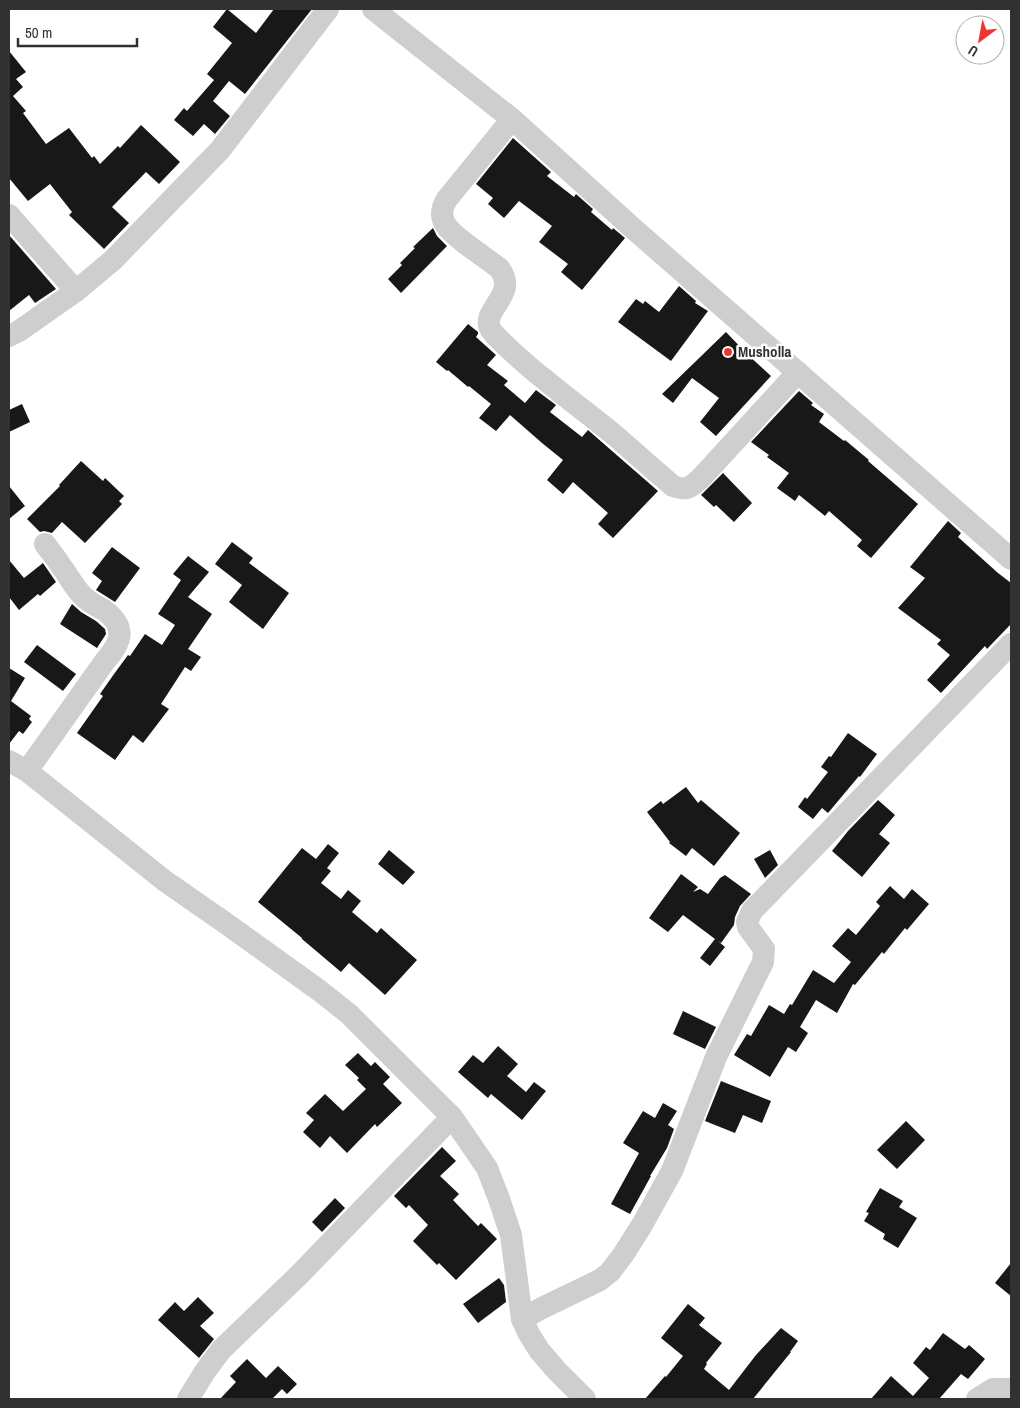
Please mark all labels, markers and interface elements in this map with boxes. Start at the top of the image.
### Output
scale bar [18,15,136,47]
north arrow [955,15,1005,65]
text: 50 m [25,22,52,43]
text: U [965,41,981,61]
place label: Musholla [738,341,791,362]
marker: Musholla [722,346,734,358]

